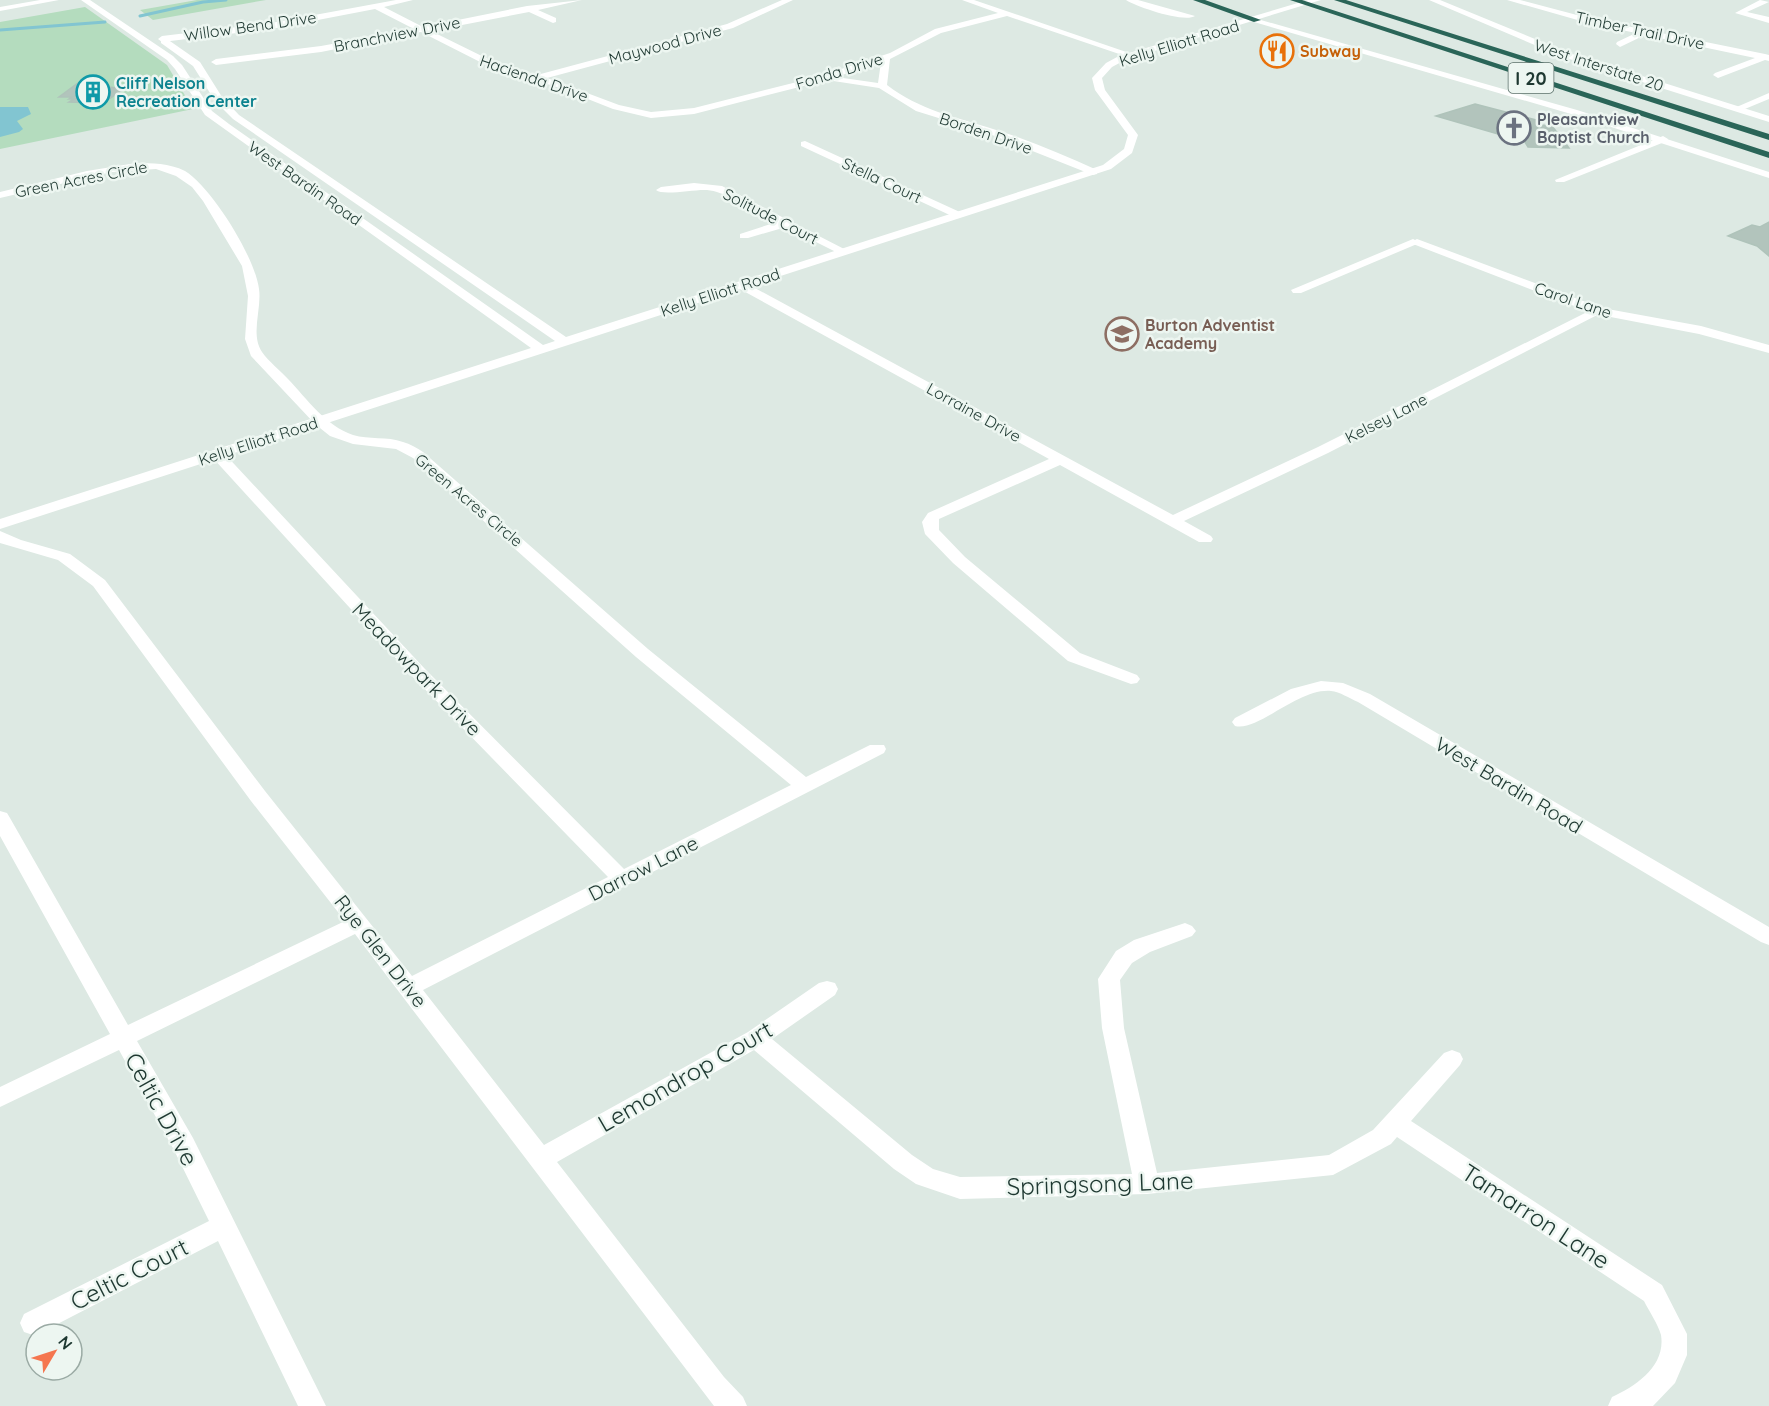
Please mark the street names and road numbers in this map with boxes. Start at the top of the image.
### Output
street label: Willow Bend Drive [183,7,317,45]
street label: Timber Trail Drive [1574,7,1706,53]
street label: Branchview Drive [332,12,462,56]
street label: Kelly Elliott Road [1117,15,1241,71]
street label: Maywood Drive [606,19,724,69]
street label: West Interstate 20 [1532,35,1666,95]
street label: Fonda Drive [793,48,885,94]
street label: Hacienda Drive [477,50,591,106]
road number: I 20 [1508,63,1553,93]
street label: Borden Drive [937,108,1035,158]
street label: West Bardin Road [244,136,366,230]
street label: Stella Court [839,153,925,207]
street label: Green Acres Circle [13,156,149,202]
street label: Solitude Court [720,183,822,249]
street label: Kelly Elliott Road [658,263,782,321]
street label: Carol Lane [1532,277,1614,323]
street label: Lorraine Drive [923,378,1025,446]
street label: Kelsey Lane [1342,389,1430,447]
street label: Kelly Elliott Road [196,412,320,470]
street label: Green Acres Circle [411,449,527,551]
street label: Meadowpark Drive [347,597,487,741]
street label: West Bardin Road [1431,731,1587,839]
street label: Darrow Lane [584,830,702,906]
street label: Rye Glen Drive [329,890,433,1012]
street label: Lemondrop Court [592,1014,778,1138]
street label: Celtic Drive [119,1047,205,1171]
street label: Tamarron Lane [1456,1157,1616,1275]
street label: Springsong Lane [1006,1165,1194,1201]
street label: Celtic Court [65,1232,193,1316]

